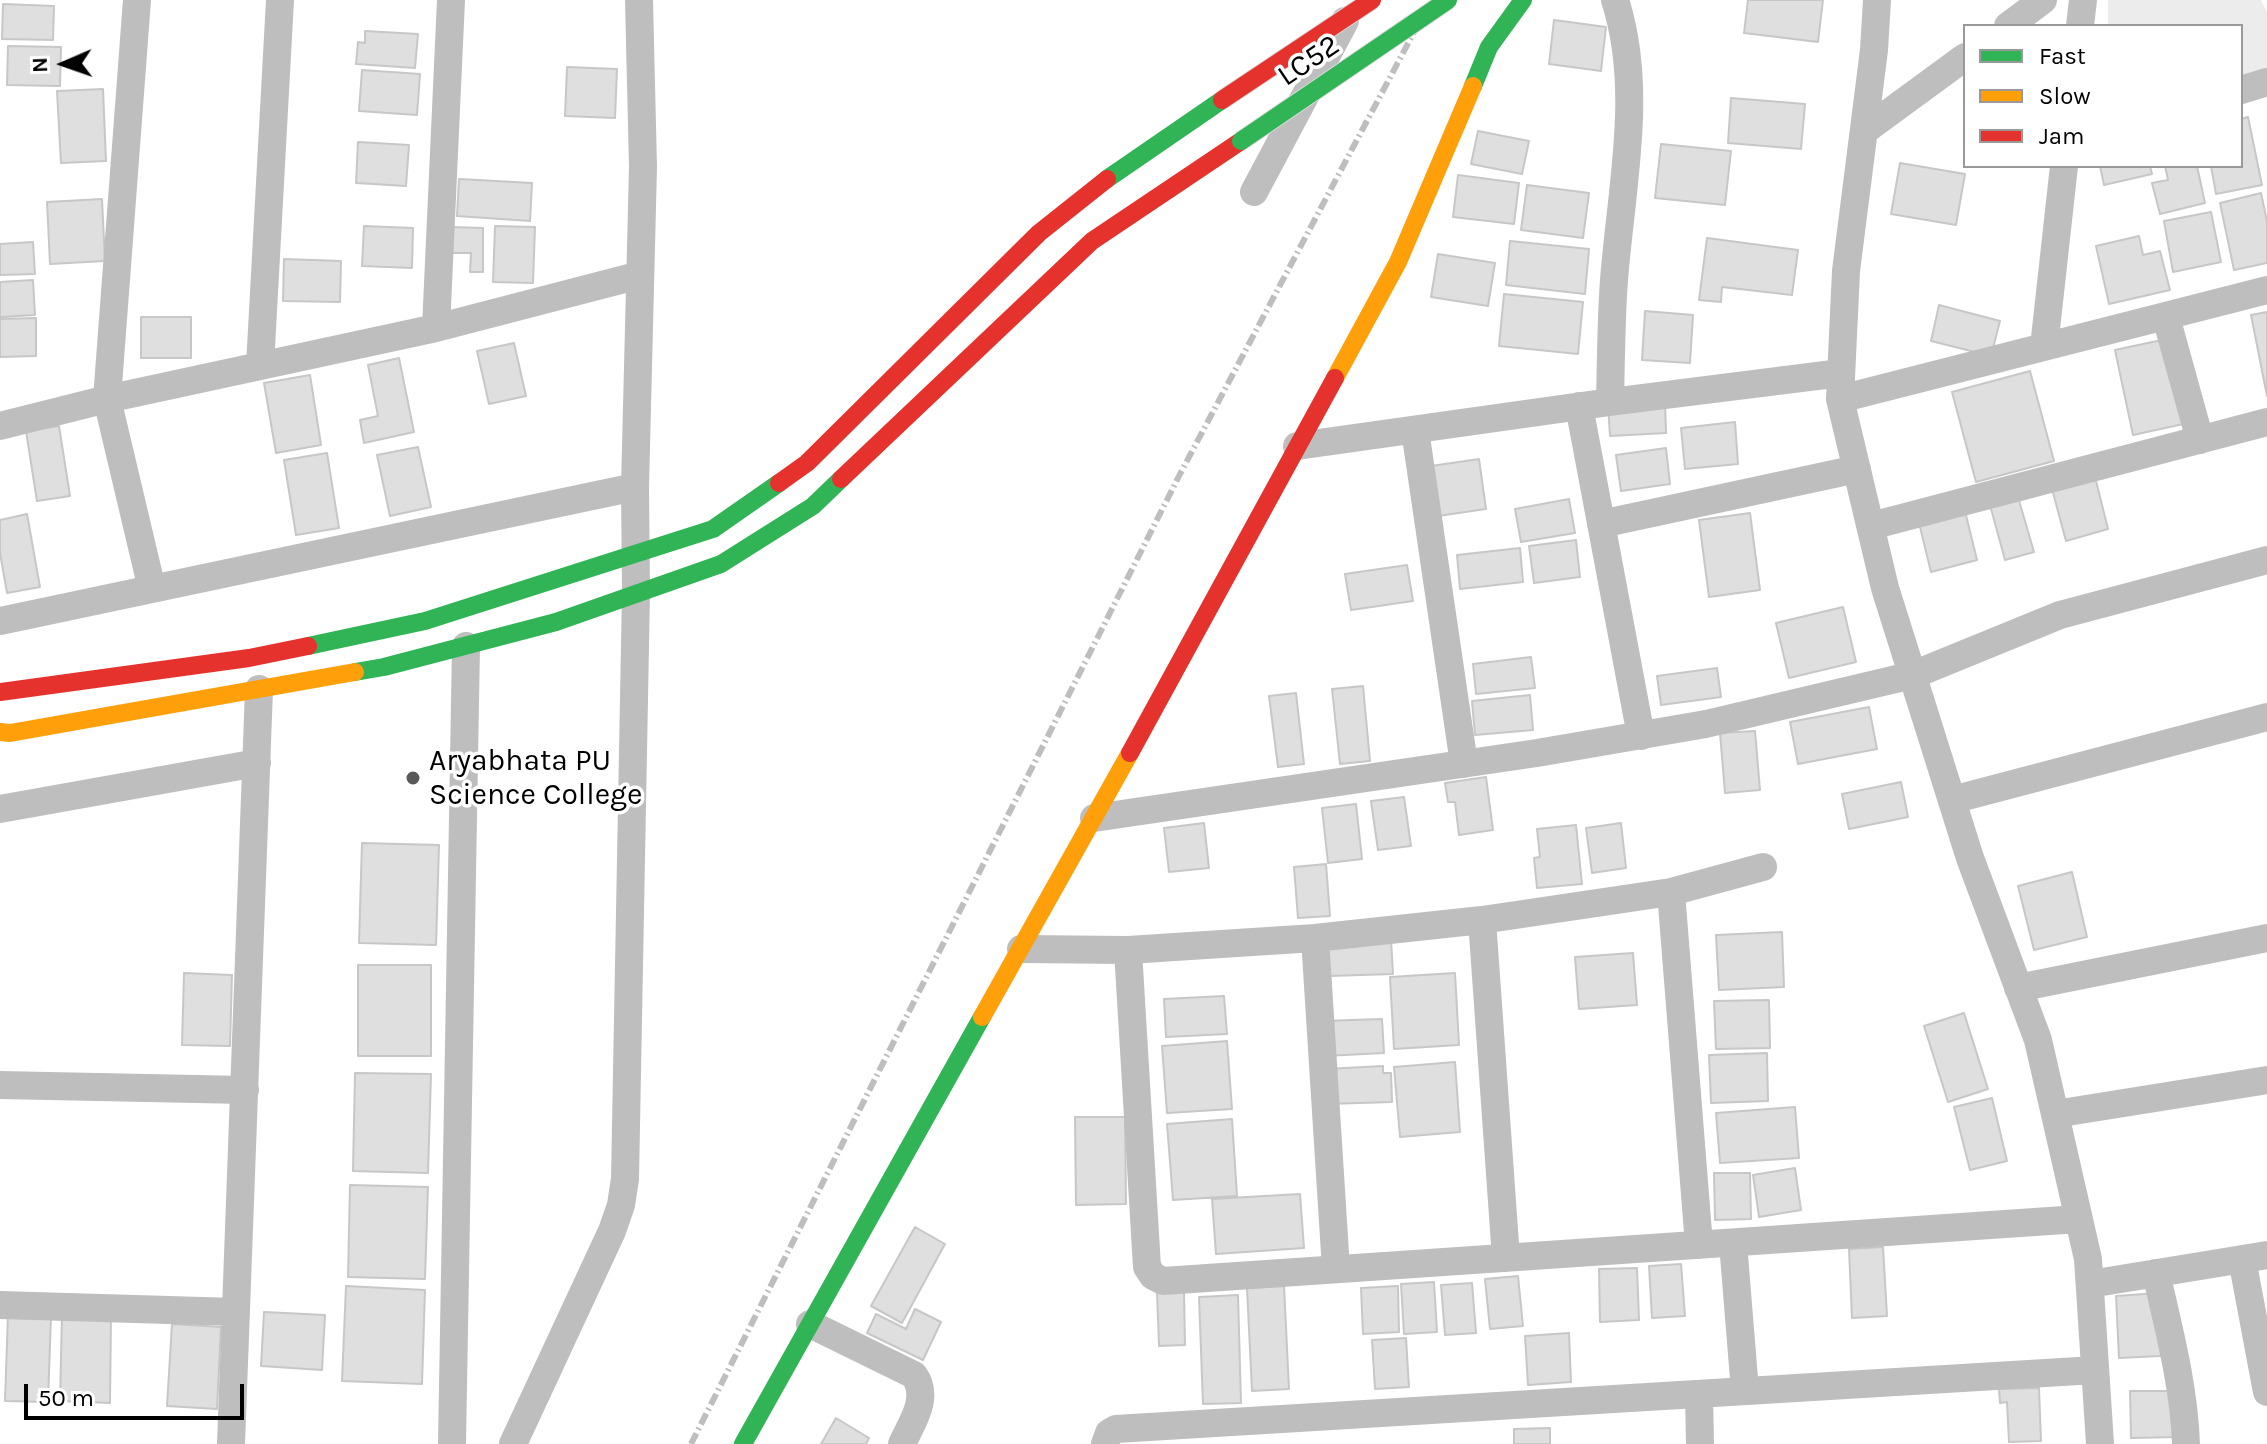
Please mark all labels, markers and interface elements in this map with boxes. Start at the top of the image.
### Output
north arrow [24,24,104,104]
legend [1963,24,2243,168]
street label: LC52 [1271,27,1347,95]
text: Fast [2039,42,2086,70]
text: N [27,56,53,73]
text: Slow [2039,82,2091,110]
text: Jam [2039,122,2084,150]
place label: Aryabhata PU Science College [429,743,642,814]
marker: Aryabhata PU Science College [404,769,422,787]
scale bar [28,1368,248,1418]
text: 50 m [38,1384,94,1412]

